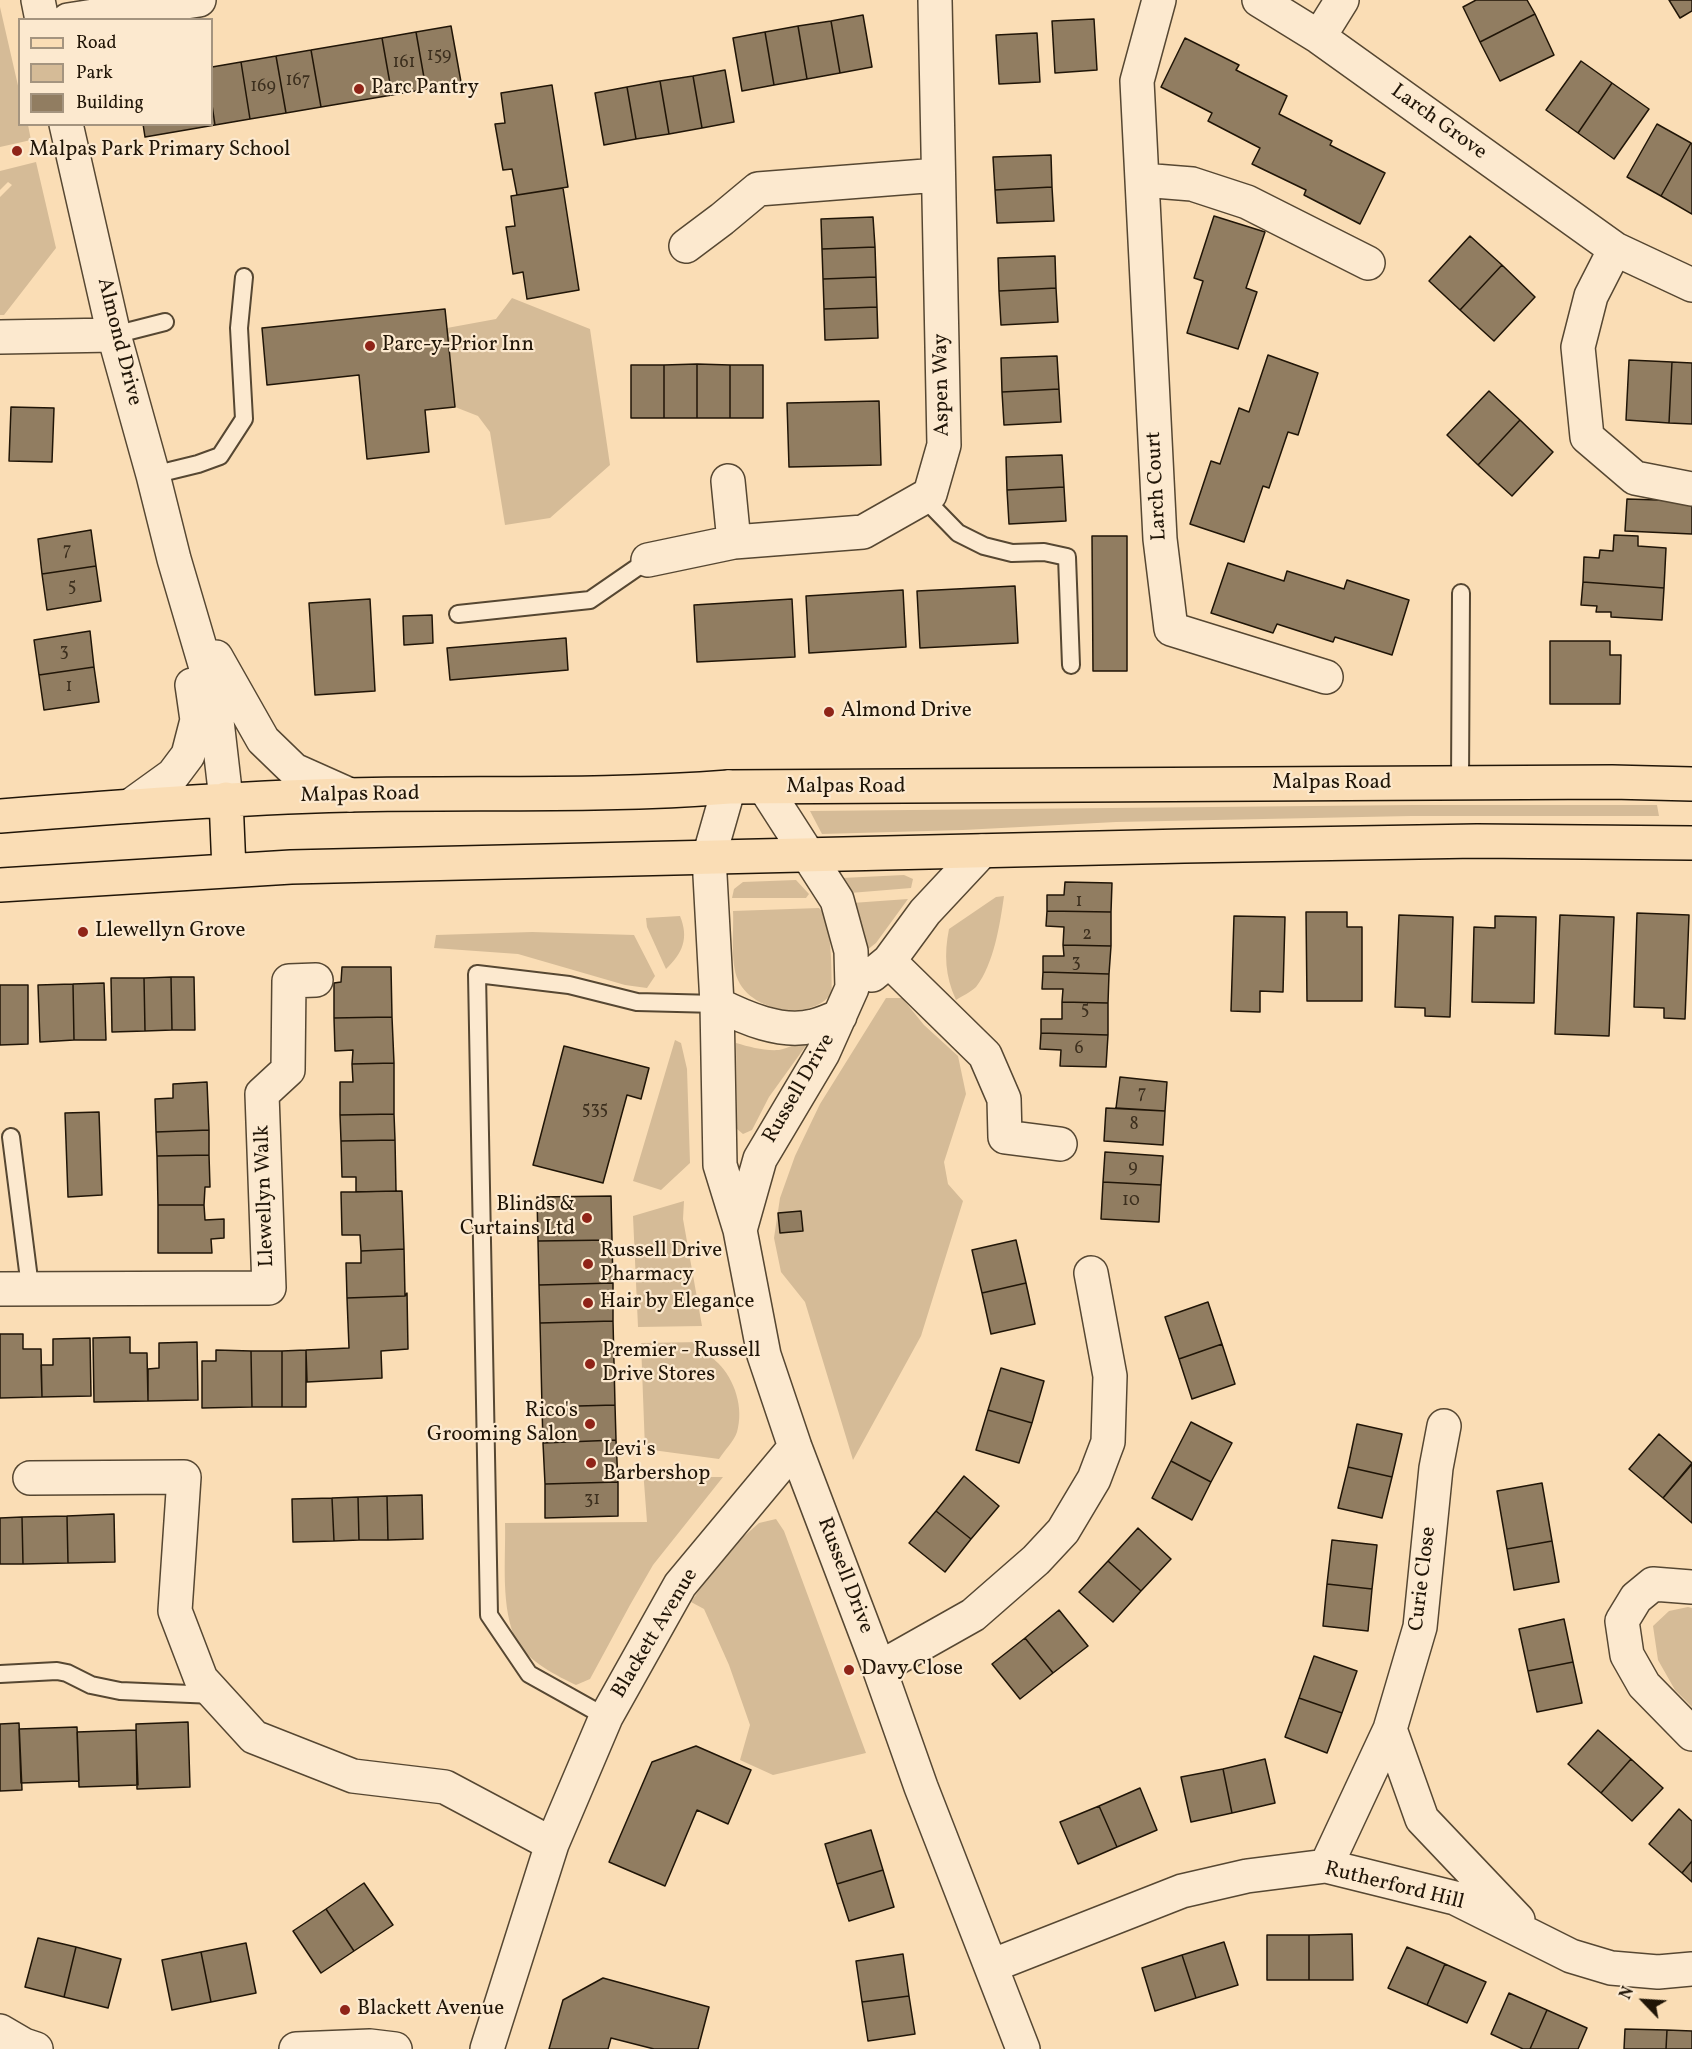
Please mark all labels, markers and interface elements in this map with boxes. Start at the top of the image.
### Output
legend [18,18,213,126]
text: Road [76,31,117,56]
house number: 159 [427,46,451,68]
house number: 161 [392,53,416,75]
text: Park [76,61,113,86]
house number: 167 [286,71,310,93]
place label: Parc Pantry [371,76,479,102]
house number: 169 [250,77,276,99]
street label: Larch Grove [1385,80,1491,166]
marker: Parc Pantry [352,82,366,96]
text: Building [76,91,144,116]
place label: Malpas Park Primary School [29,138,290,164]
marker: Malpas Park Primary School [10,144,24,158]
street label: Almond Drive [90,276,146,408]
place label: Parc-y-Prior Inn [382,333,534,359]
street label: Aspen Way [930,333,956,437]
marker: Parc-y-Prior Inn [363,339,377,353]
street label: Larch Court [1143,431,1173,541]
house number: 7 [63,541,71,563]
house number: 5 [68,577,76,599]
house number: 3 [59,642,69,664]
house number: 1 [66,677,72,699]
place label: Almond Drive [841,699,972,725]
marker: Almond Drive [822,705,836,719]
street label: Malpas Road [1272,771,1392,797]
street label: Malpas Road [786,775,906,801]
street label: Malpas Road [300,782,420,810]
house number: 1 [1076,892,1082,914]
place label: Llewellyn Grove [95,919,245,945]
marker: Llewellyn Grove [76,925,90,939]
house number: 2 [1082,925,1092,947]
house number: 3 [1071,953,1081,975]
house number: 5 [1081,1000,1089,1022]
street label: Russell Drive [759,1030,841,1148]
house number: 6 [1074,1039,1084,1061]
house number: 7 [1138,1084,1146,1106]
house number: 535 [582,1100,608,1122]
house number: 8 [1129,1115,1139,1137]
street label: Llewellyn Walk [251,1124,281,1268]
house number: 9 [1128,1158,1138,1180]
house number: 10 [1122,1191,1140,1213]
place label: Blinds & Curtains Ltd [460,1193,575,1243]
marker: Blinds & Curtains Ltd [580,1211,594,1225]
place label: Russell Drive Pharmacy [600,1239,722,1289]
marker: Russell Drive Pharmacy [581,1257,595,1271]
place label: Hair by Elegance [600,1290,754,1316]
marker: Hair by Elegance [581,1296,595,1310]
place label: Premier - Russell Drive Stores [602,1339,761,1389]
marker: Premier - Russell Drive Stores [583,1357,597,1371]
place label: Rico's Grooming Salon [427,1399,578,1449]
marker: Rico's Grooming Salon [583,1417,597,1431]
place label: Levi's Barbershop [603,1438,710,1488]
marker: Levi's Barbershop [584,1456,598,1470]
house number: 31 [584,1490,600,1512]
street label: Russell Drive [810,1514,878,1638]
street label: Curie Close [1405,1525,1443,1633]
street label: Blackett Avenue [607,1564,705,1704]
place label: Davy Close [861,1657,963,1683]
marker: Davy Close [842,1663,856,1677]
street label: Rutherford Hill [1322,1858,1466,1916]
north arrow [1614,1971,1674,2031]
text: N [1615,1983,1640,2003]
place label: Blackett Avenue [357,1997,504,2023]
marker: Blackett Avenue [338,2003,352,2017]

